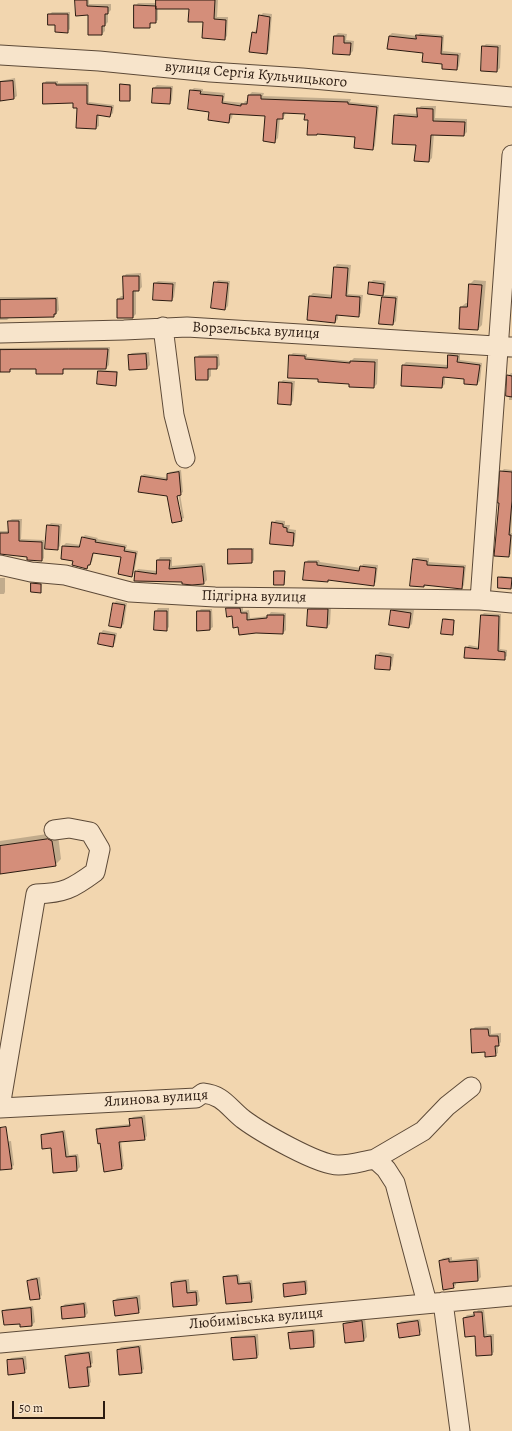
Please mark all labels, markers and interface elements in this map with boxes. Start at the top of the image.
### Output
street label: вулиця Сергія Кульчицького [164,58,348,92]
street label: Ворзельська вулиця [192,319,320,343]
street label: Підгірна вулиця [201,587,307,607]
street label: Ялинова вулиця [103,1086,209,1112]
street label: Любимівська вулиця [188,1304,324,1334]
scale bar [14,1393,107,1419]
text: 50 m [19,1400,43,1416]

